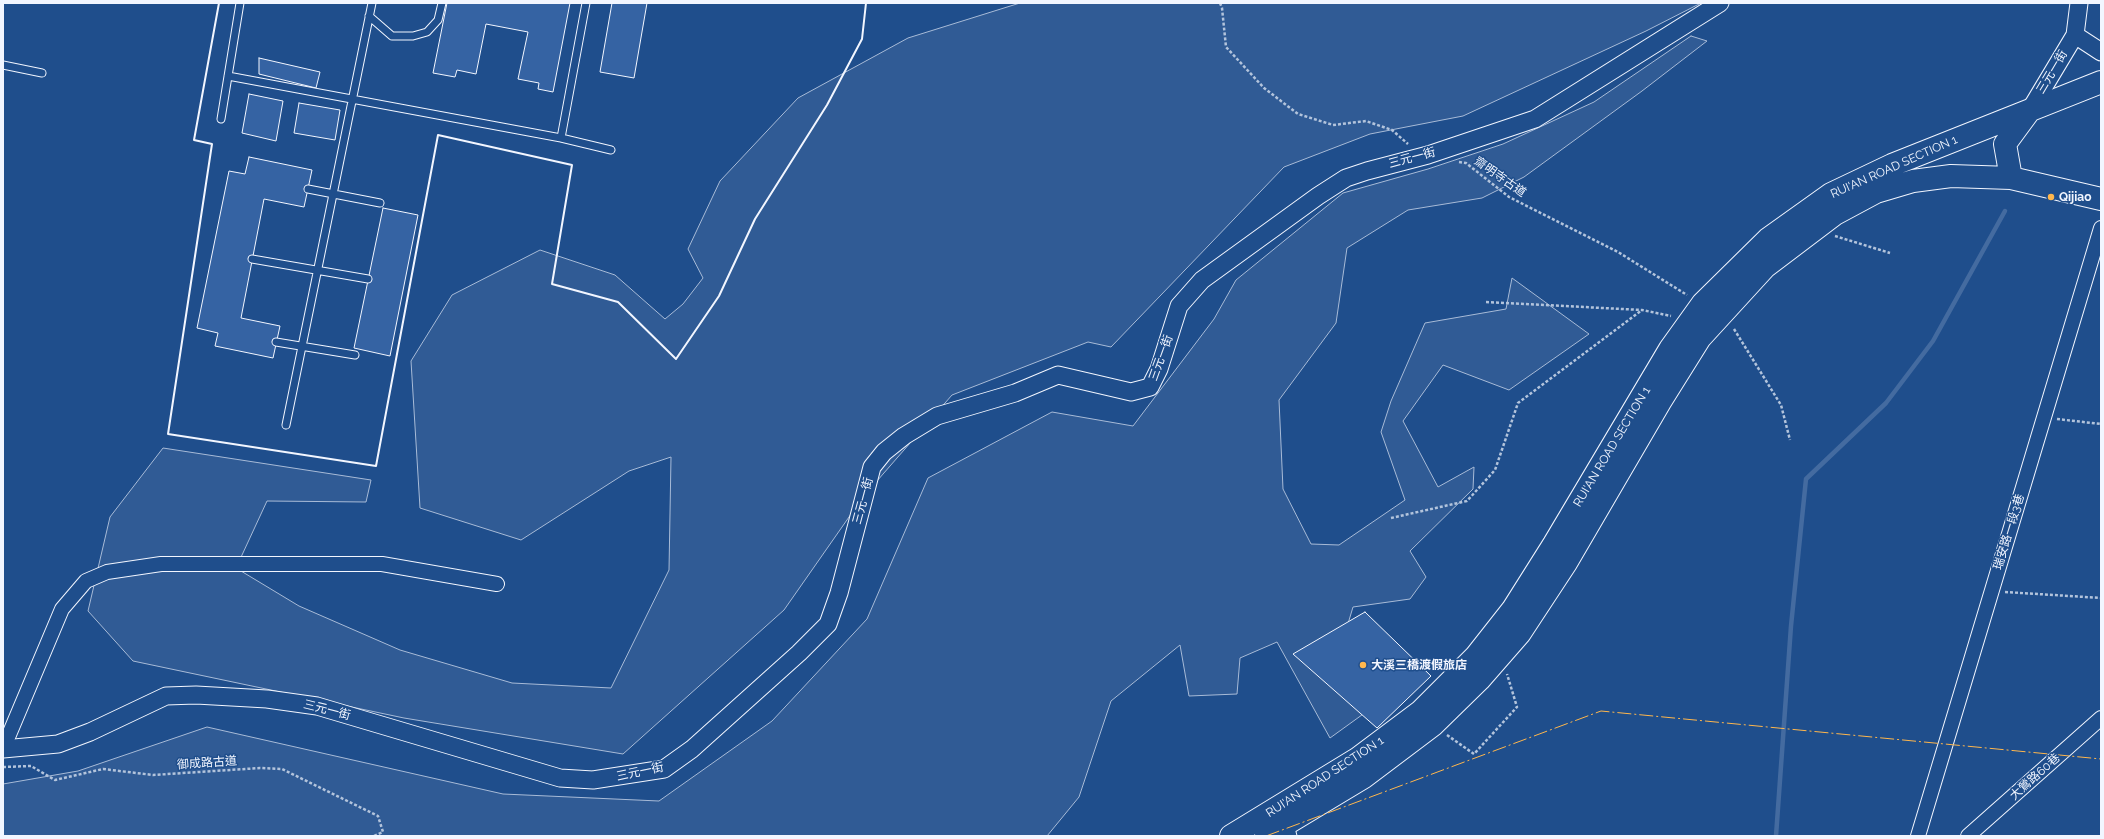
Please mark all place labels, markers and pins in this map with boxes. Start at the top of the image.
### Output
place label: Qijiao [2059,190,2091,204]
marker: Qijiao [2046,192,2056,202]
place label: 大溪三橋渡假旅店 [1371,658,1467,672]
marker: 大溪三橋渡假旅店 [1358,660,1368,670]

